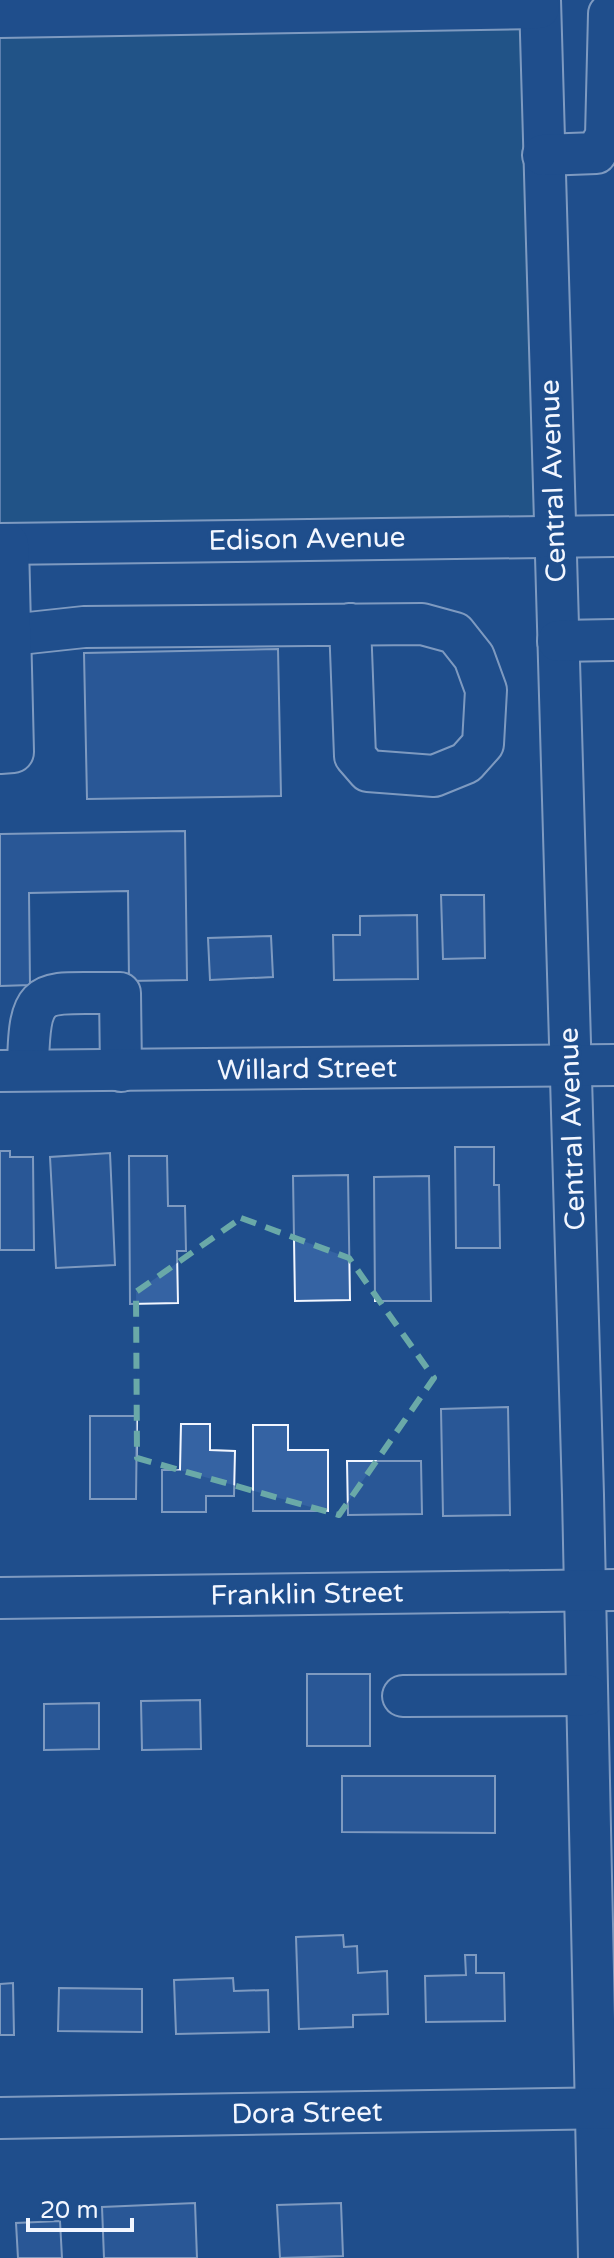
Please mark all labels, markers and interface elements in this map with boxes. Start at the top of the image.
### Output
street label: Central Avenue [532,379,574,583]
street label: Edison Avenue [208,520,406,558]
street label: Central Avenue [551,1027,593,1231]
street label: Willard Street [217,1050,398,1088]
street label: Franklin Street [210,1575,404,1613]
street label: Dora Street [231,2095,383,2131]
scale bar [28,2182,132,2232]
text: 20 m [40,2196,98,2225]

